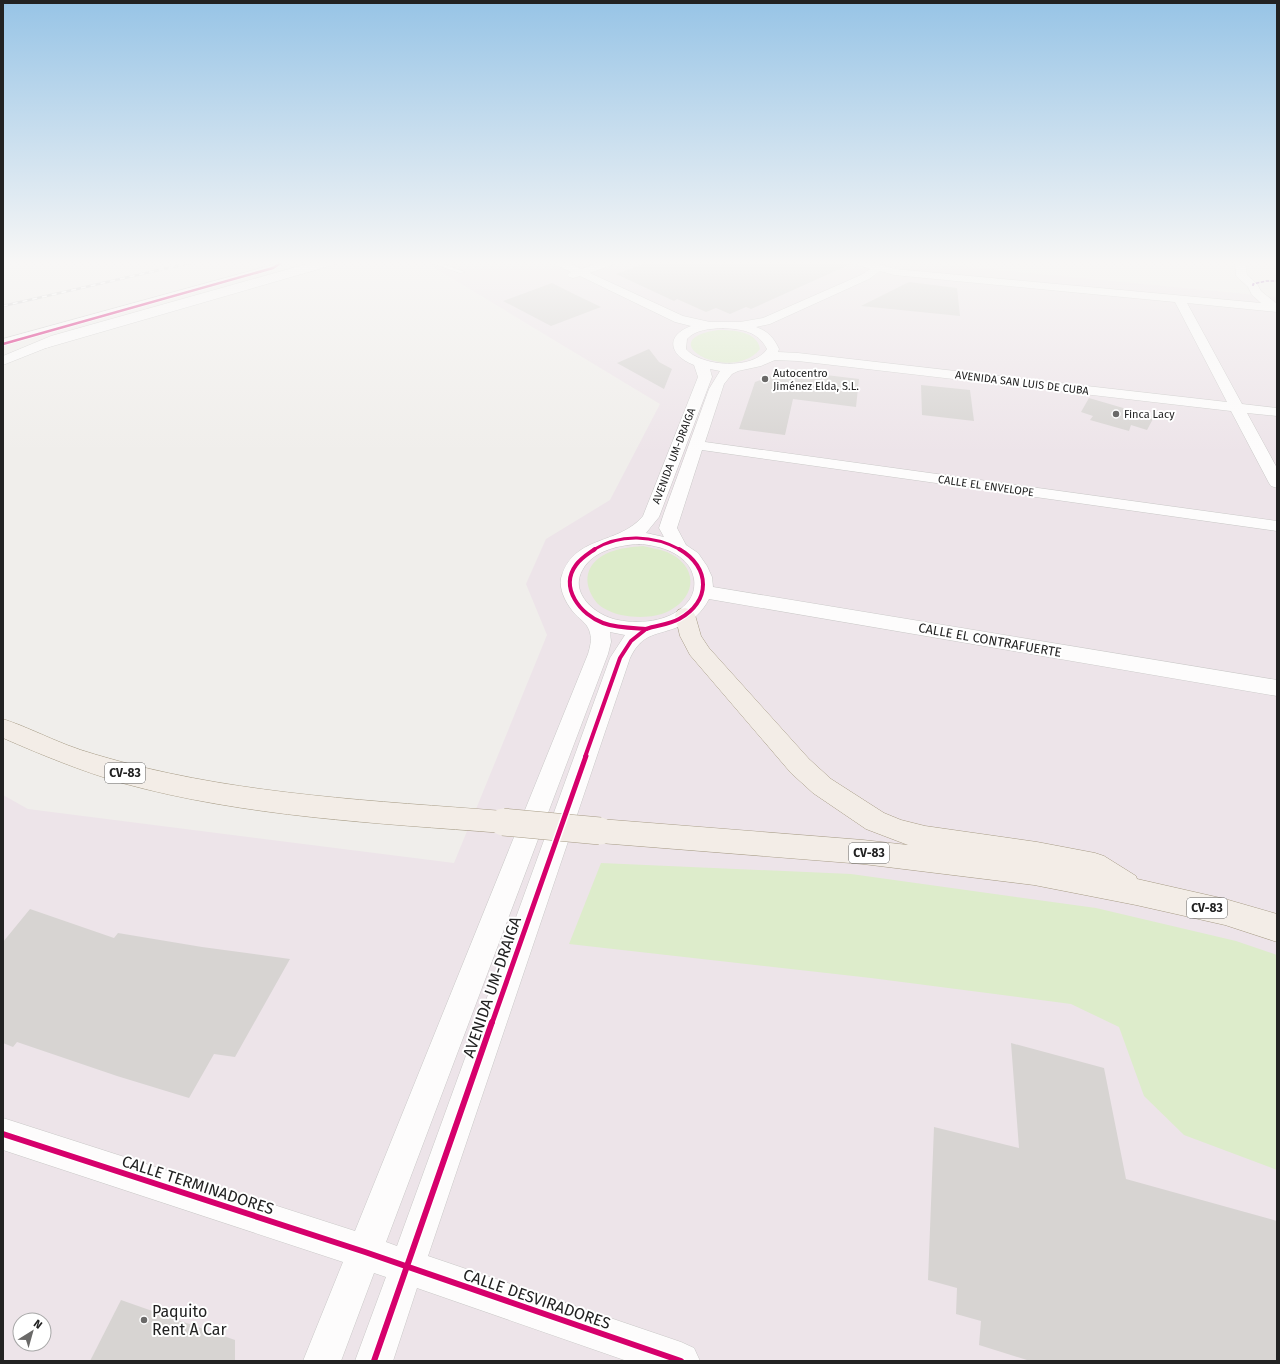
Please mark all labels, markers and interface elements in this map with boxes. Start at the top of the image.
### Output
place label: Autocentro Jiménez Elda, S.L. [773,367,859,393]
street label: AVENIDA SAN LUIS DE CUBA [954,368,1090,398]
marker: Autocentro Jiménez Elda, S.L. [760,374,770,384]
street label: AVENIDA UM-DRAIGA [650,405,699,506]
place label: Finca Lacy [1124,408,1175,421]
marker: Finca Lacy [1111,409,1121,419]
street label: CALLE EL ENVELOPE [937,473,1035,499]
street label: CALLE EL CONTRAFUERTE [917,620,1063,660]
road number: CV-83 [105,763,145,783]
road number: CV-83 [849,843,889,863]
road number: CV-83 [1187,898,1227,918]
street label: AVENIDA UM-DRAIGA [459,913,525,1060]
street label: CALLE TERMINADORES [120,1151,277,1219]
street label: CALLE DESVIRADORES [461,1265,613,1333]
place label: Paquito Rent A Car [152,1302,227,1339]
north arrow [12,1312,52,1352]
marker: Paquito Rent A Car [139,1315,149,1325]
text: N [31,1317,45,1332]

